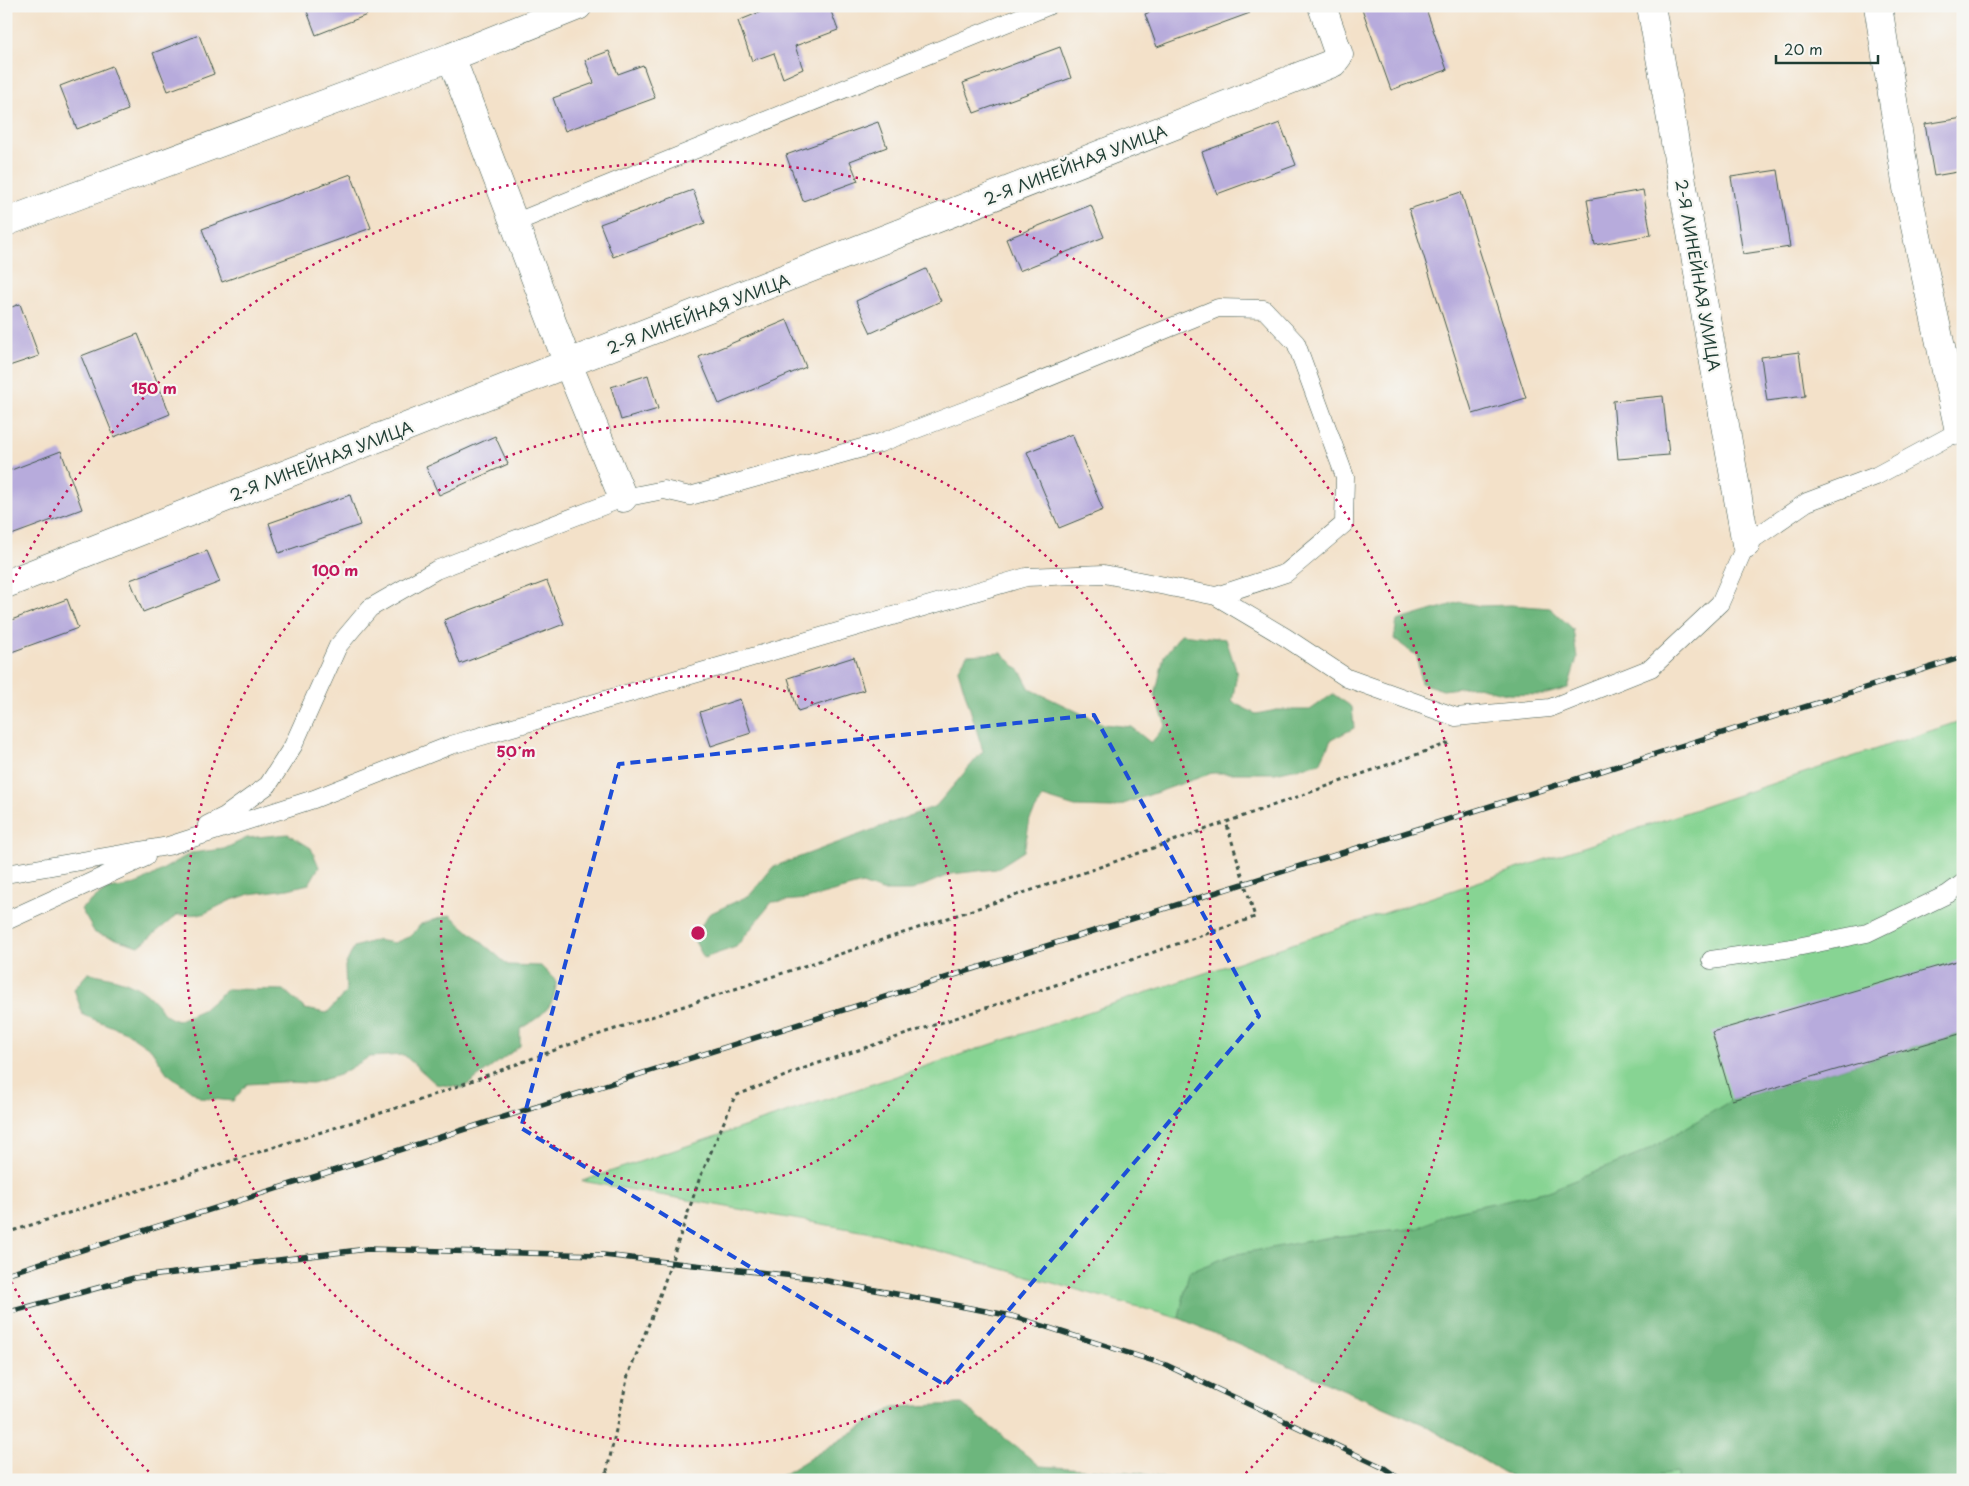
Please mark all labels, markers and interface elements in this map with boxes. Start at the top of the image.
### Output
scale bar [1776,32,1879,64]
text: 20 m [1784,37,1823,60]
street label: 2-Я ЛИНЕЙНАЯ УЛИЦА [980,118,1170,210]
street label: 2-Я ЛИНЕЙНАЯ УЛИЦА [1670,177,1728,373]
street label: 2-Я ЛИНЕЙНАЯ УЛИЦА [603,267,793,359]
text: 150 m [131,376,177,399]
street label: 2-Я ЛИНЕЙНАЯ УЛИЦА [226,414,416,506]
text: 100 m [312,558,358,581]
text: 50 m [497,739,535,762]
centre of rings [689,924,707,942]

